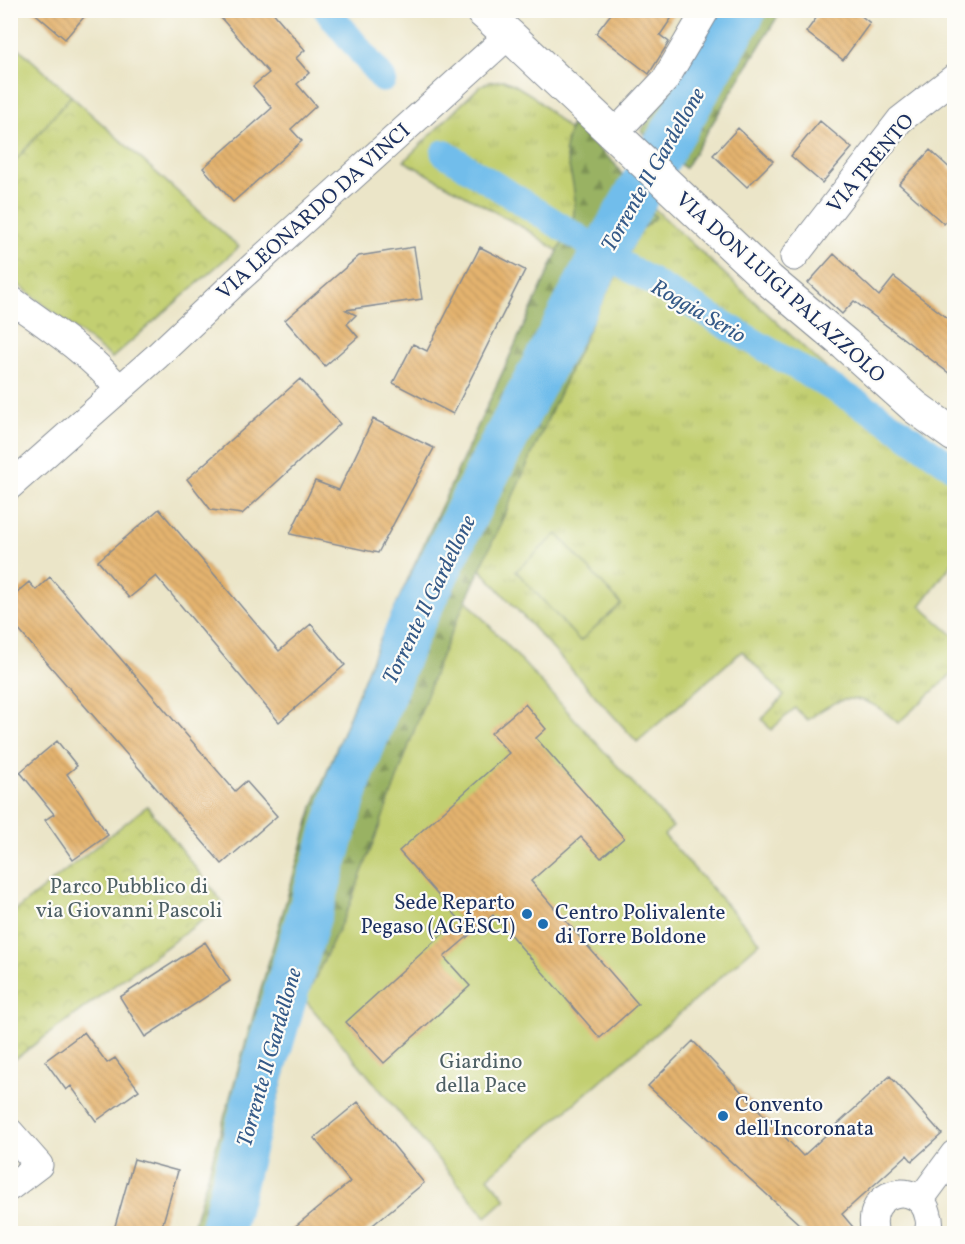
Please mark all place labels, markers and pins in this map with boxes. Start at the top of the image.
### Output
place label: Sede Reparto Pegaso (AGESCI) [360,889,515,942]
place label: Centro Polivalente di Torre Boldone [555,899,726,952]
marker: Sede Reparto Pegaso (AGESCI) [520,907,534,921]
marker: Centro Polivalente di Torre Boldone [536,917,550,931]
place label: Convento dell'Incoronata [735,1091,874,1144]
marker: Convento dell'Incoronata [716,1109,730,1123]

